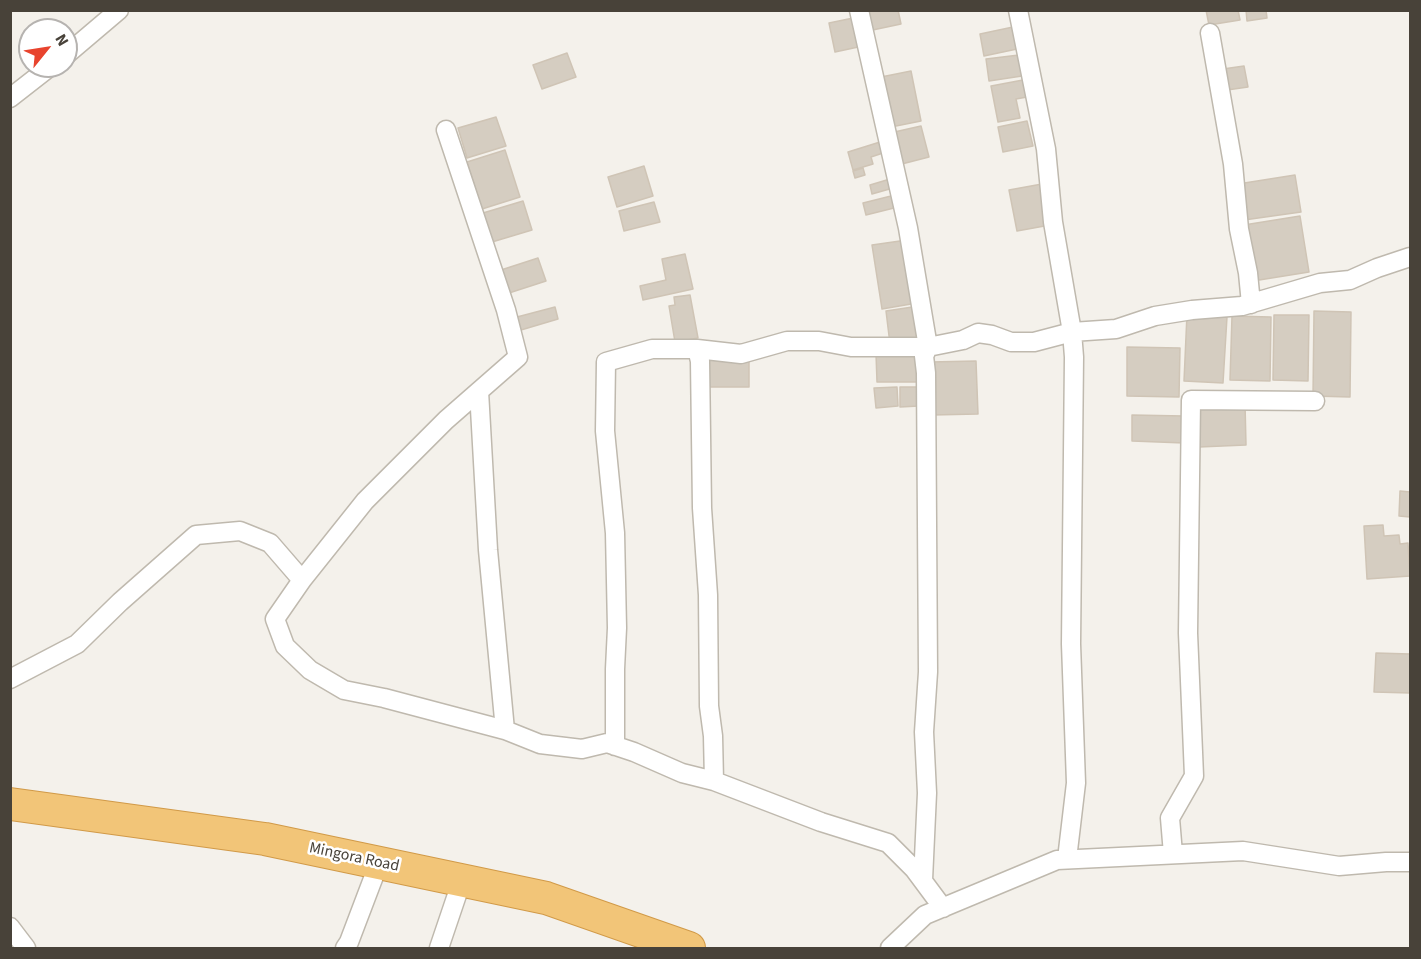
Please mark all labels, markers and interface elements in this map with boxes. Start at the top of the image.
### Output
north arrow [18,18,78,78]
text: N [50,30,74,50]
street label: Mingora Road [307,839,401,877]

